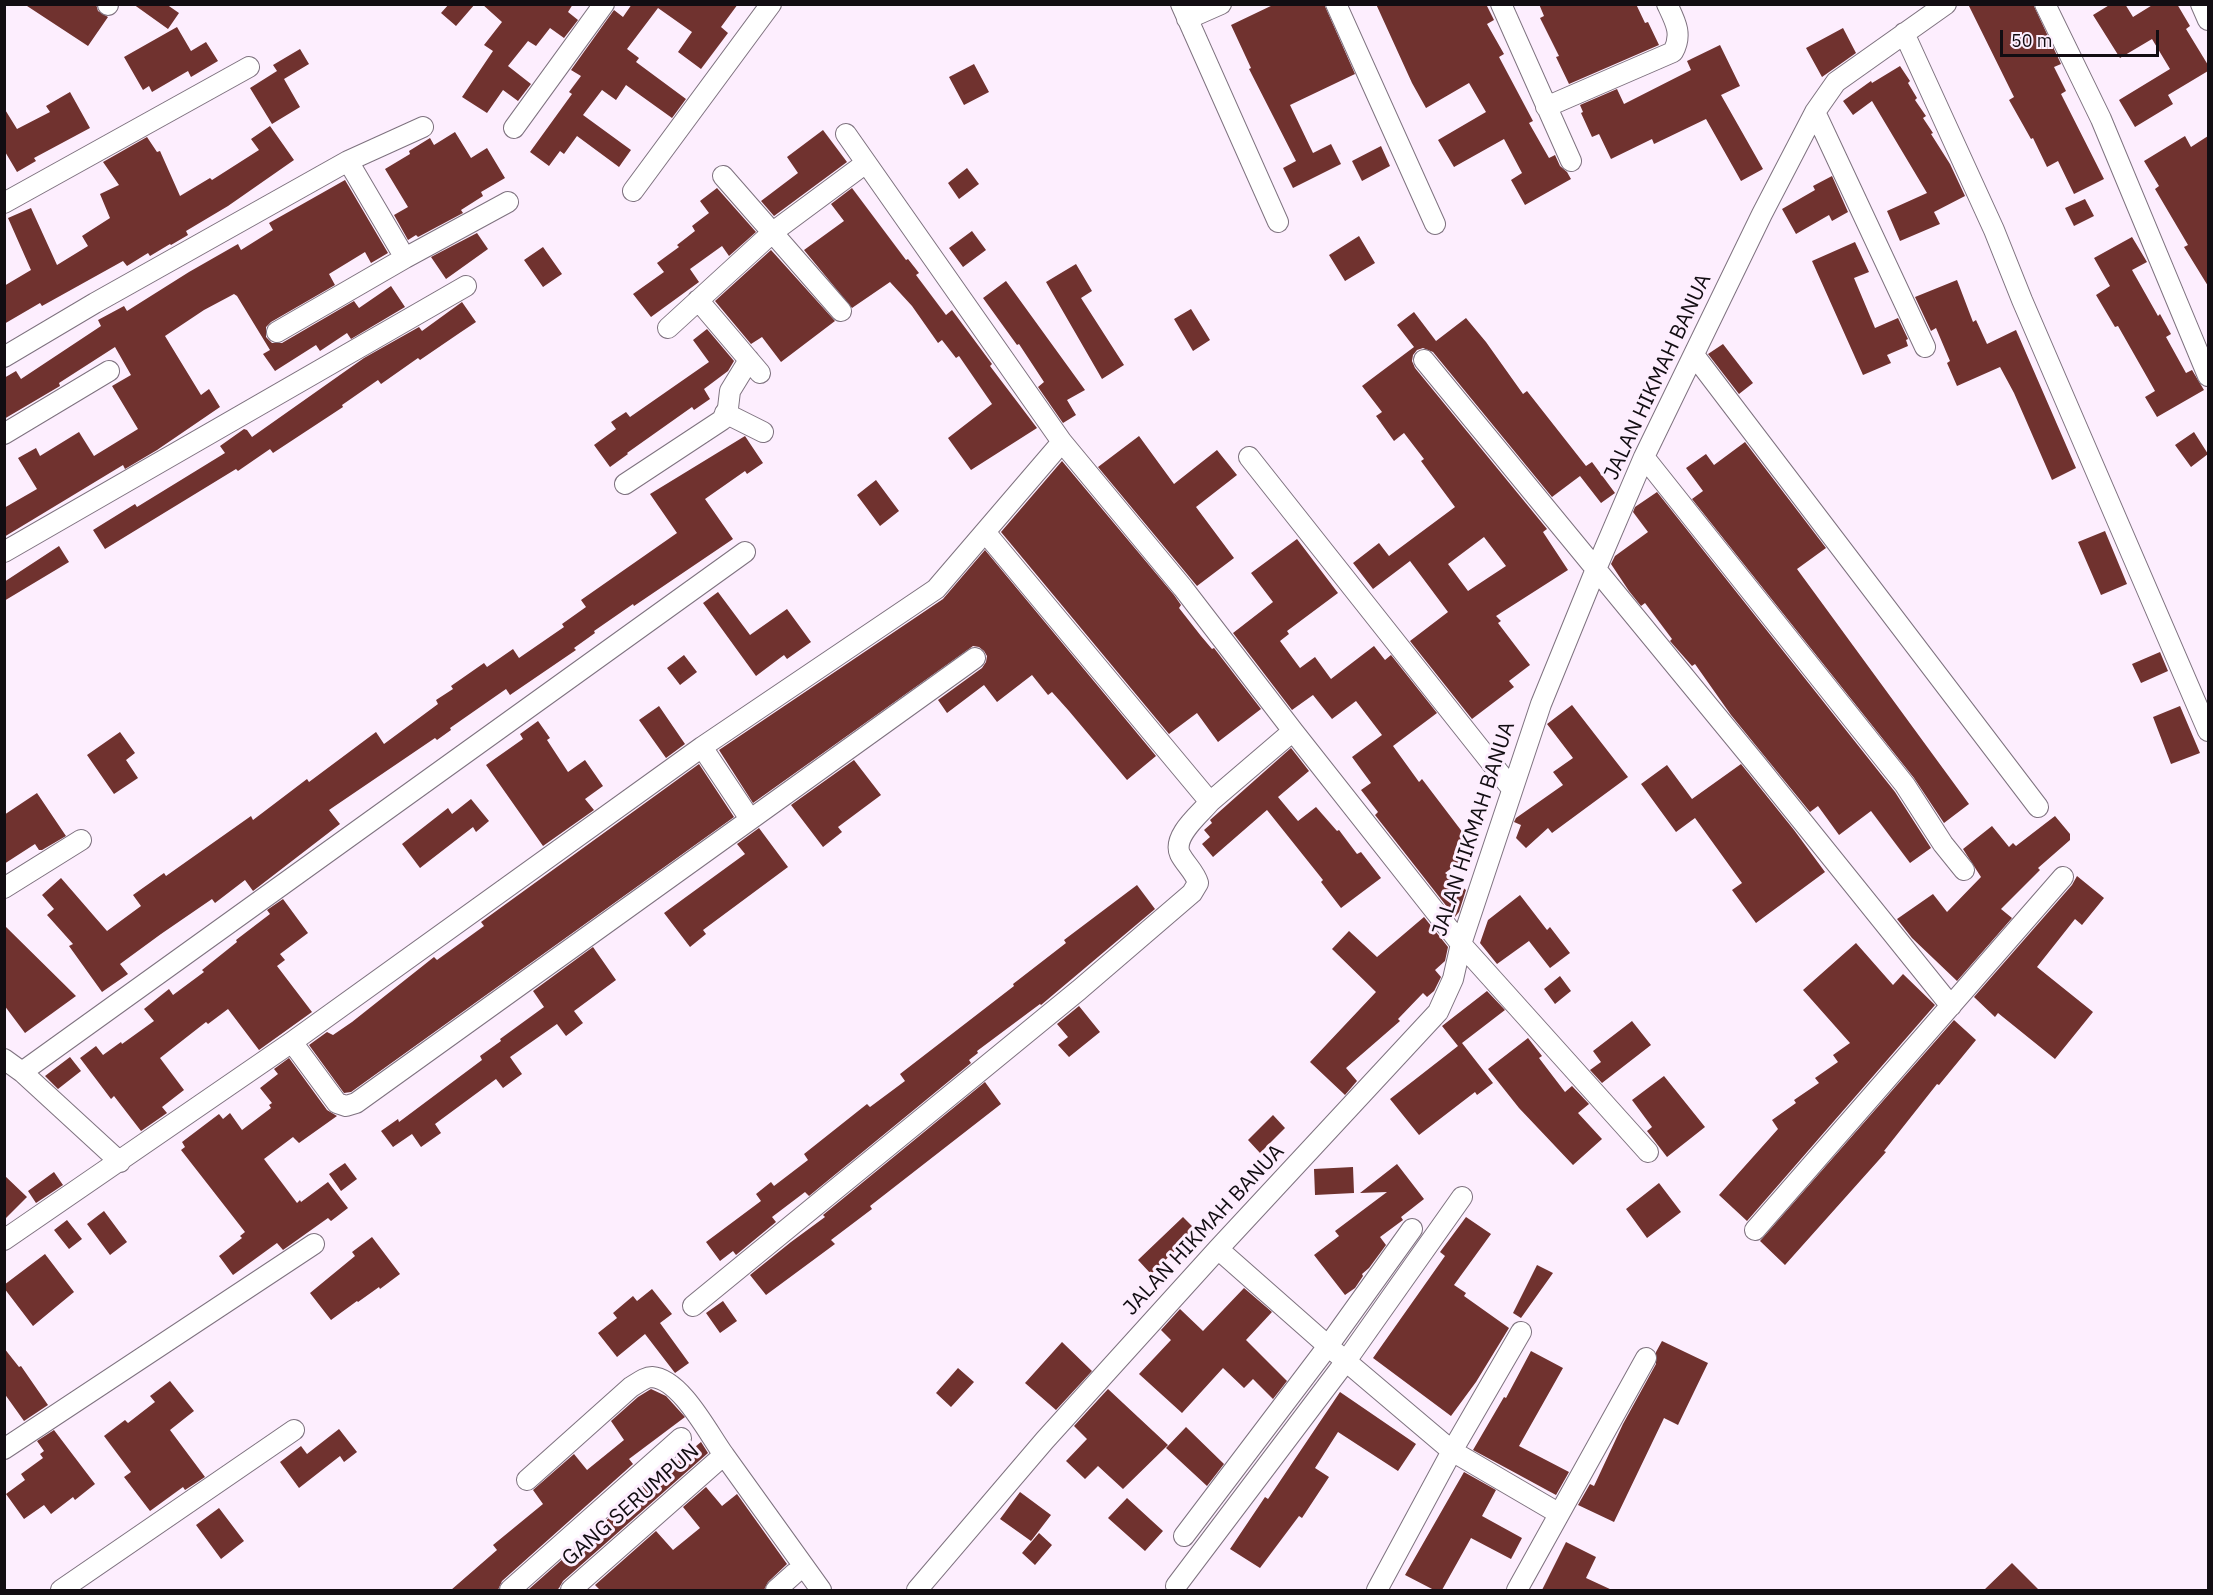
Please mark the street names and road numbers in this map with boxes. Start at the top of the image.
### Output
street label: JALAN HIKMAH BANUA [1599,270,1717,484]
street label: JALAN HIKMAH BANUA [1427,718,1521,940]
street label: JALAN HIKMAH BANUA [1118,1139,1290,1321]
street label: GANG SERUMPUN [557,1439,705,1571]

